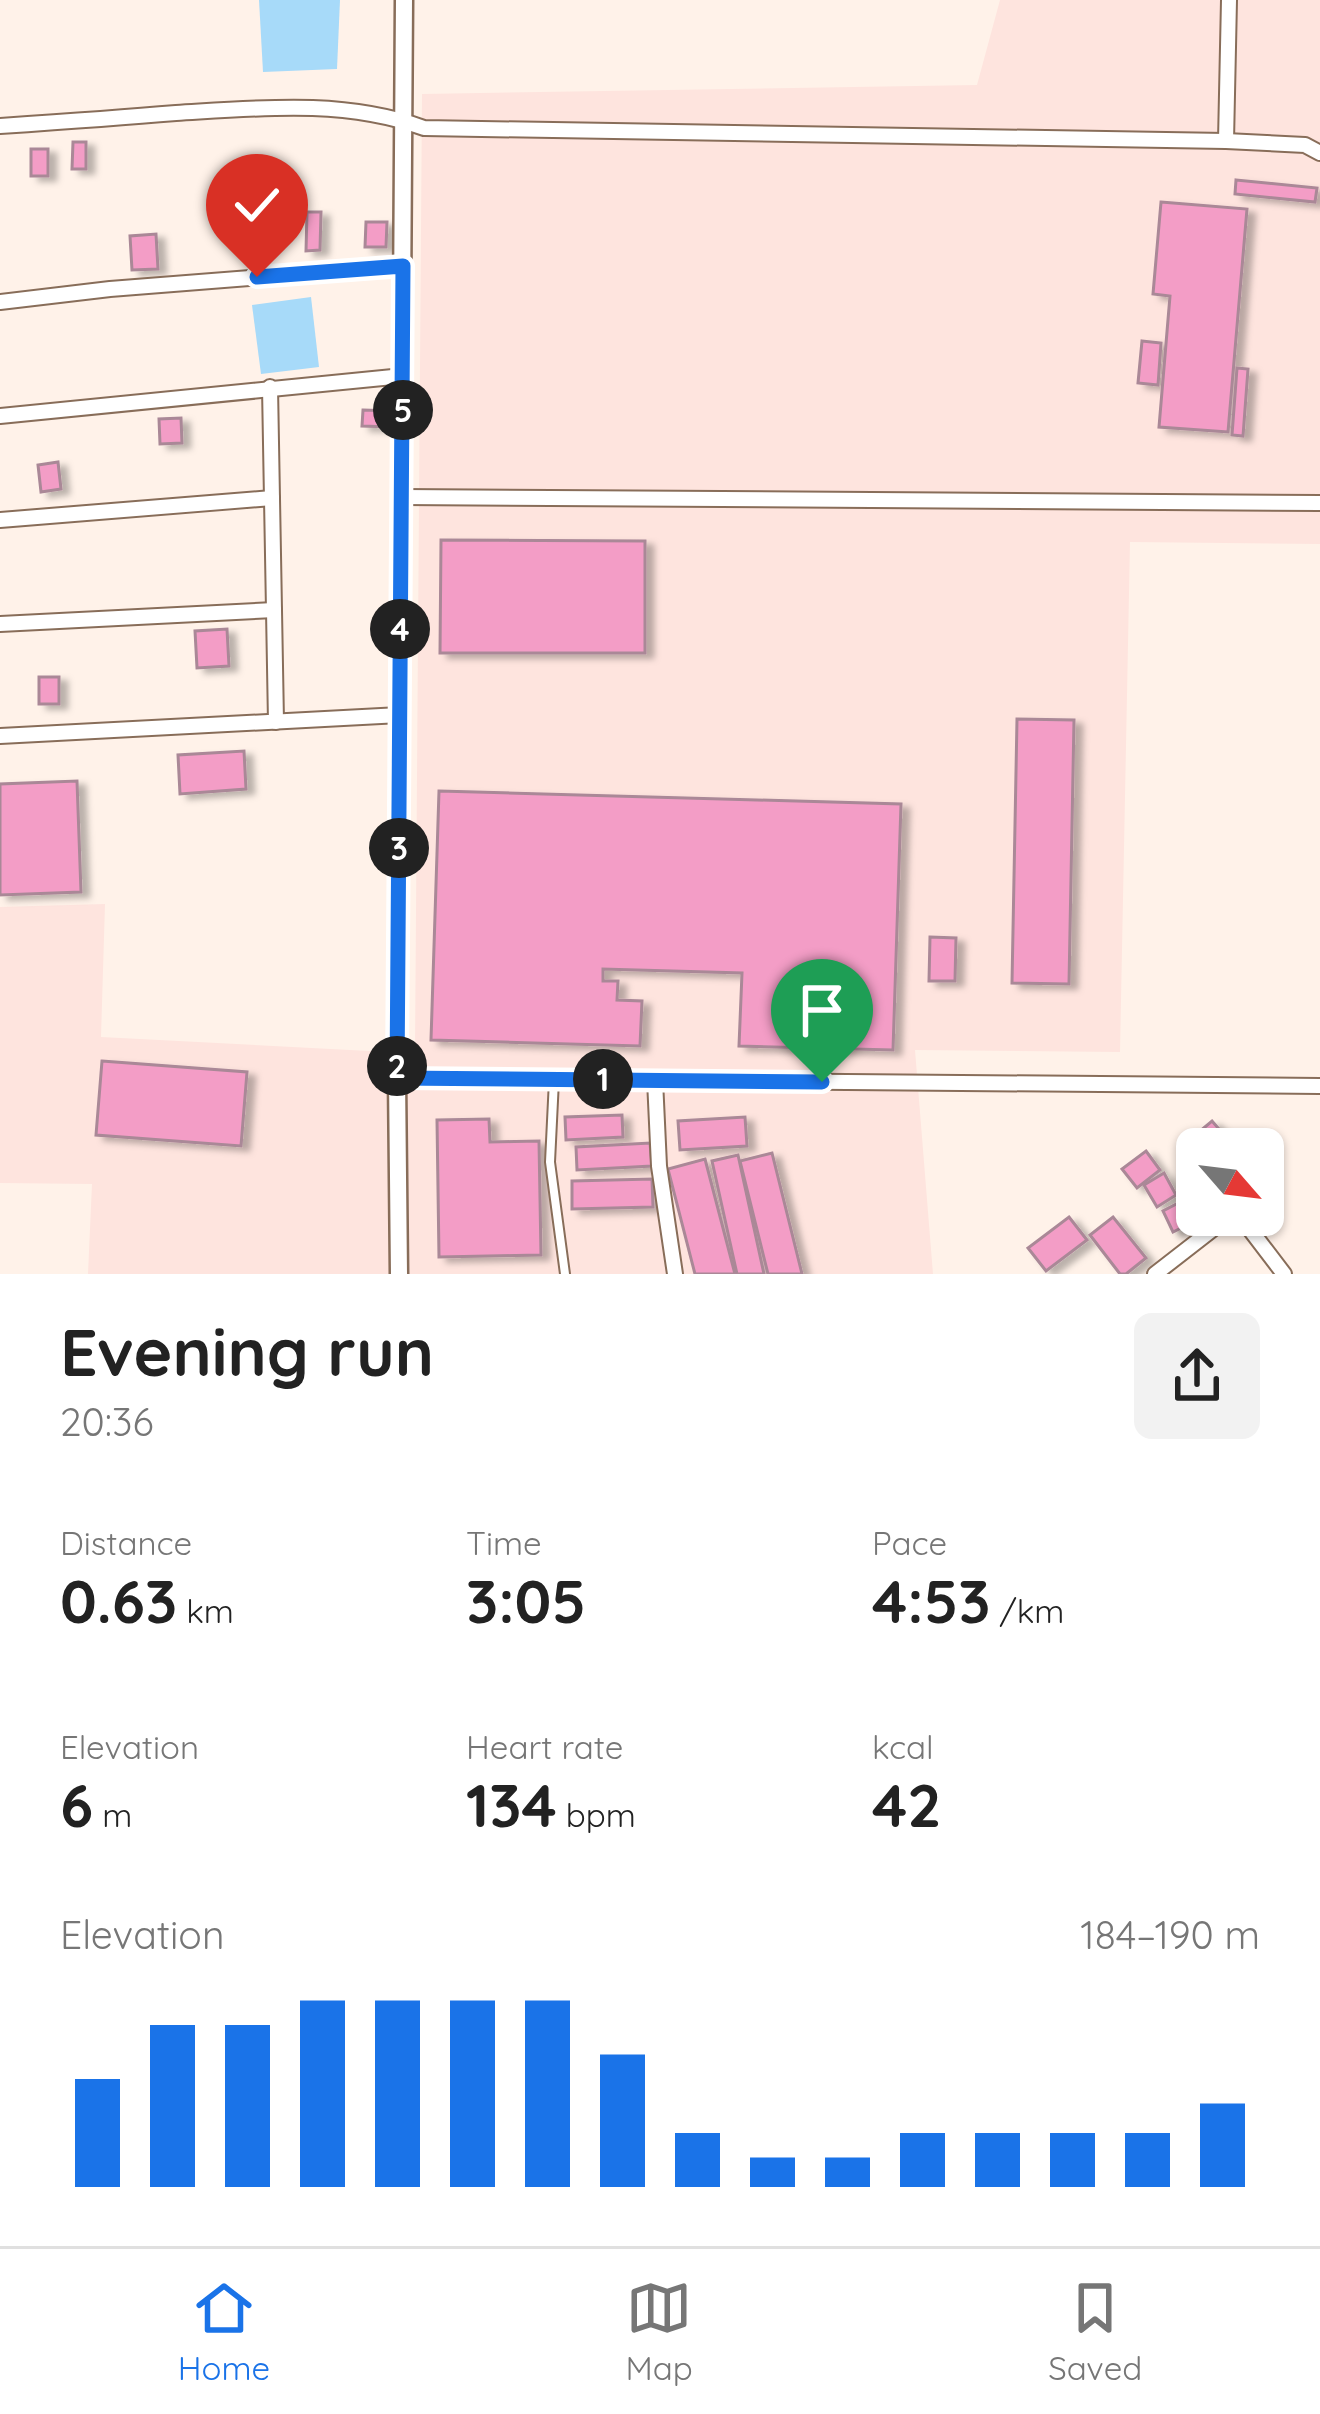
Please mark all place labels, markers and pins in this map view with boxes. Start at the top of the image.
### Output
pin [206,154,308,277]
pin: 5 [373,380,433,440]
pin: 4 [370,599,430,659]
pin: 3 [369,818,429,878]
pin [771,959,873,1082]
pin: 2 [367,1036,427,1096]
pin: 1 [573,1049,633,1109]

